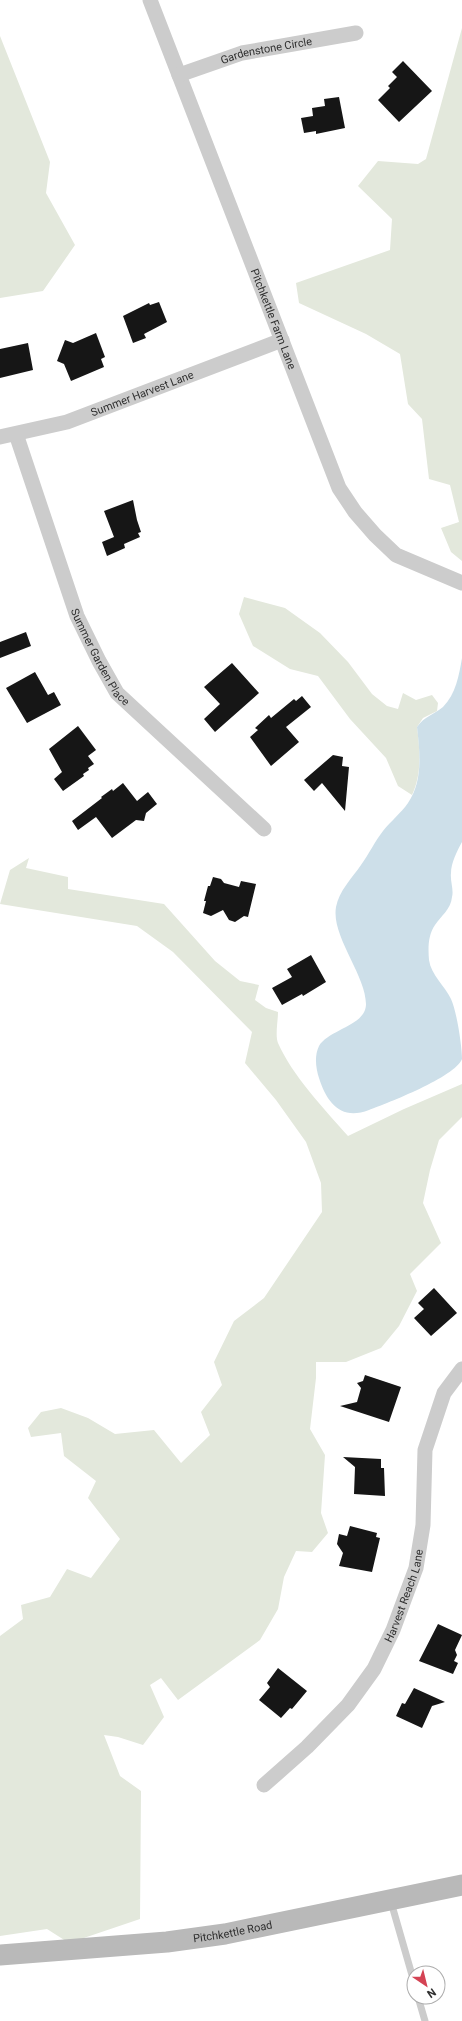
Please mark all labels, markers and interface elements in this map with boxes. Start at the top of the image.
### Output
street label: Gardenstone Circle [219,34,313,66]
street label: Pitchkettle Farm Lane [248,267,299,371]
street label: Summer Harvest Lane [89,368,195,419]
street label: Summer Garden Place [68,607,133,708]
street label: Harvest Reach Lane [382,1548,425,1644]
street label: Pitchkettle Road [192,1918,273,1945]
north arrow [406,1965,446,2005]
text: N [424,1985,438,2000]

